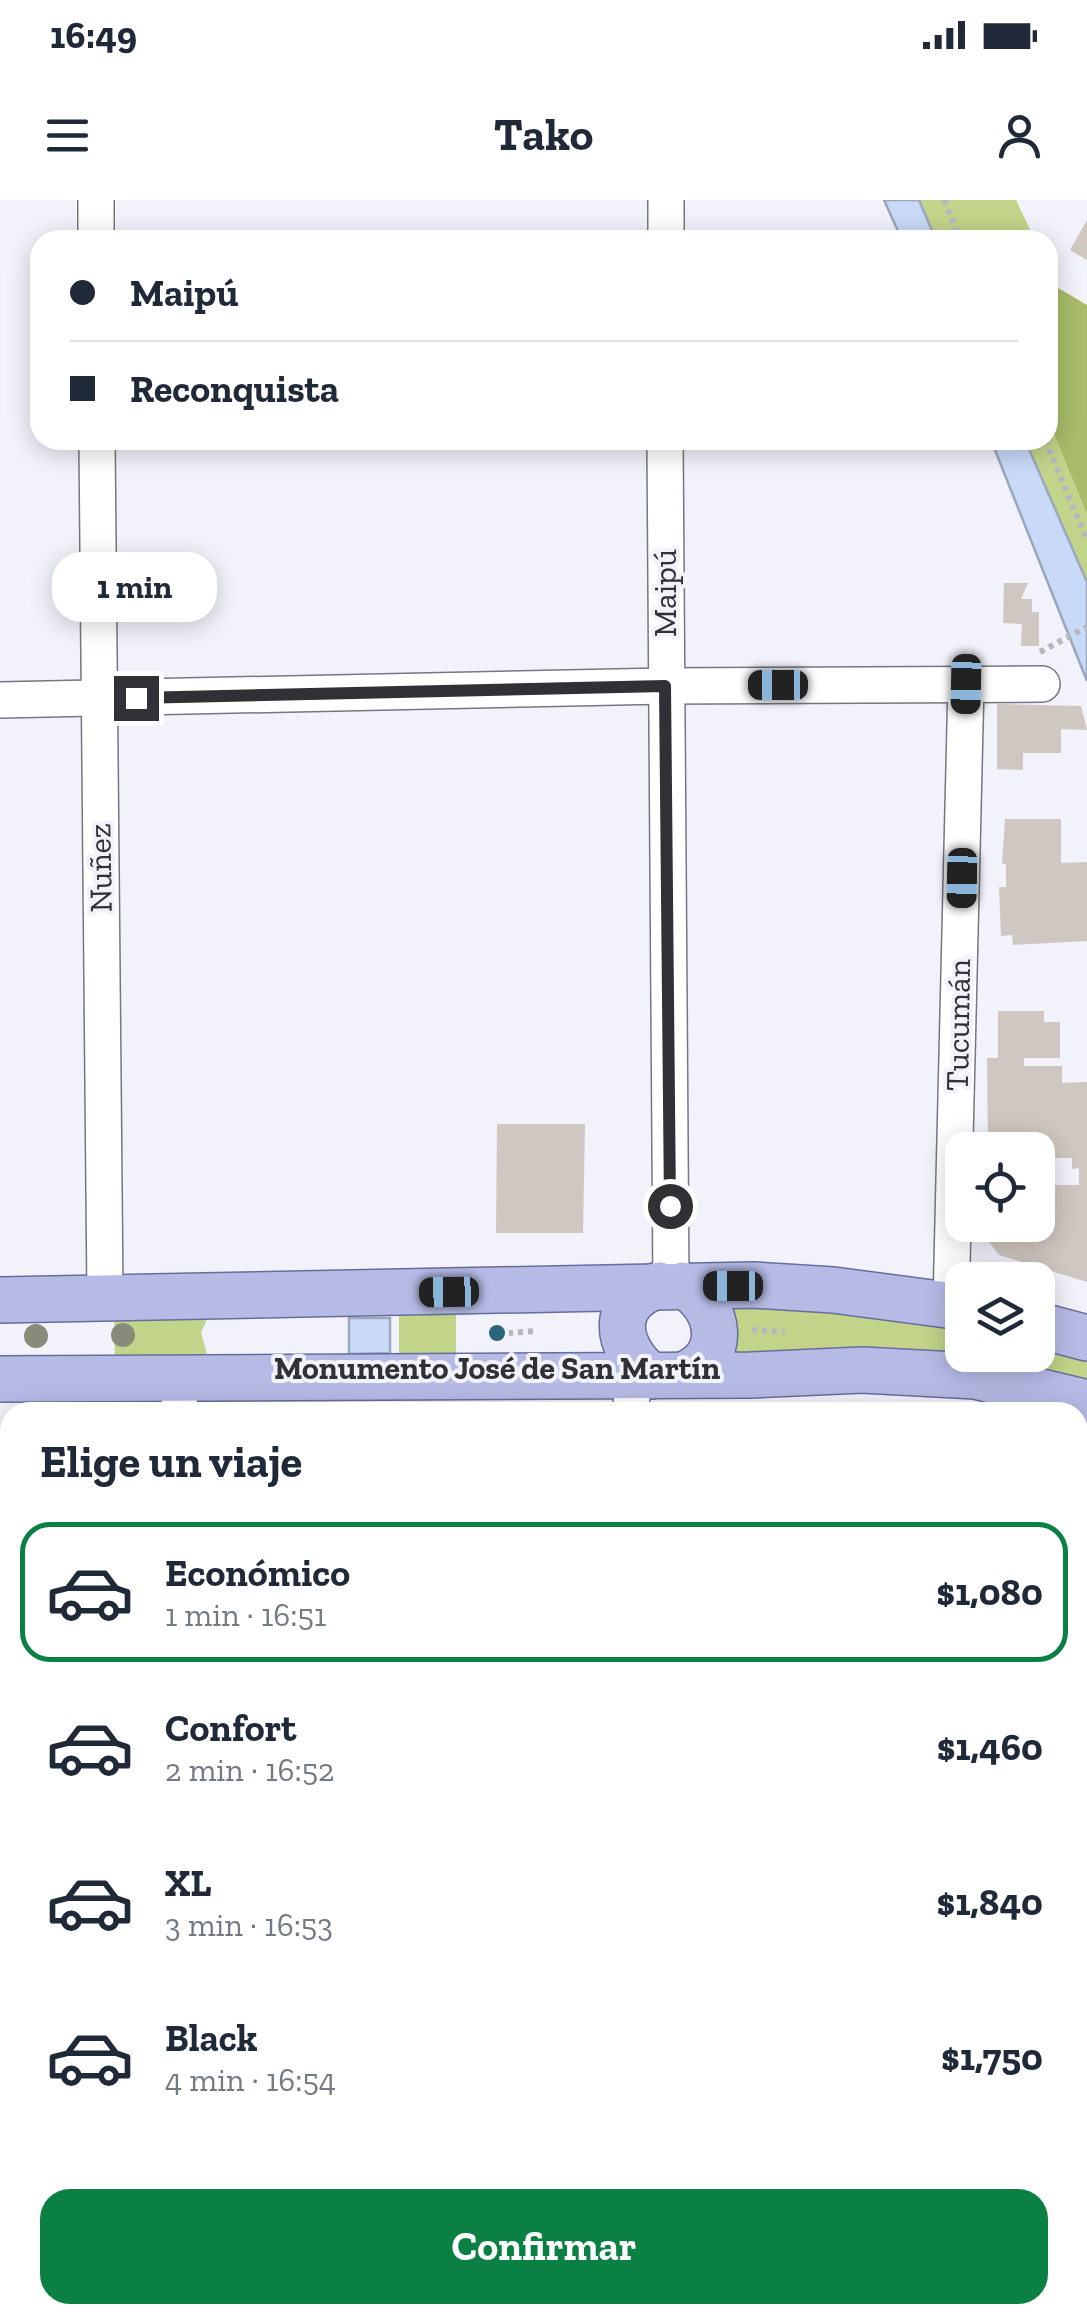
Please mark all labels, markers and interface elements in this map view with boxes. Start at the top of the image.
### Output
text: 16:49 [50,12,137,58]
icon: menu [40,108,95,163]
text: Tako [494,108,593,162]
icon: person [992,108,1047,163]
text: Maipú [130,270,238,316]
text: Reconquista [130,366,339,412]
street label: Maipú [646,549,684,637]
callout: 1 min [54,553,218,623]
text: 1 min [97,568,172,606]
car [950,654,982,714]
car [748,670,808,700]
route end [114,676,159,721]
street label: Nuñez [80,823,120,913]
car [946,848,978,908]
street label: Tucumán [938,958,978,1091]
map controls [945,1132,1055,1372]
button: locate [945,1132,1055,1242]
route start [648,1184,693,1229]
button: layers [945,1262,1055,1372]
car [703,1271,763,1301]
car [419,1276,479,1308]
marker: Monumento José de San Martín [486,1322,508,1344]
place label: Monumento José de San Martín [274,1349,720,1387]
text: Elige un viaje [40,1435,302,1489]
icon: car [45,1547,135,1637]
text: Económico [165,1550,350,1596]
text: $1,080 [936,1569,1043,1615]
text: 1 min · 16:51 [165,1596,326,1634]
icon: car [45,1702,135,1792]
text: Confort [165,1705,296,1751]
text: $1,460 [937,1724,1043,1770]
text: 2 min · 16:52 [165,1751,335,1789]
icon: car [45,1857,135,1947]
text: XL [165,1860,212,1906]
text: $1,840 [937,1879,1043,1925]
text: 3 min · 16:53 [165,1906,333,1944]
icon: car [45,2012,135,2102]
text: Black [165,2015,258,2061]
text: $1,750 [941,2034,1043,2080]
text: 4 min · 16:54 [165,2061,336,2099]
button: Confirmar [40,2189,1048,2304]

